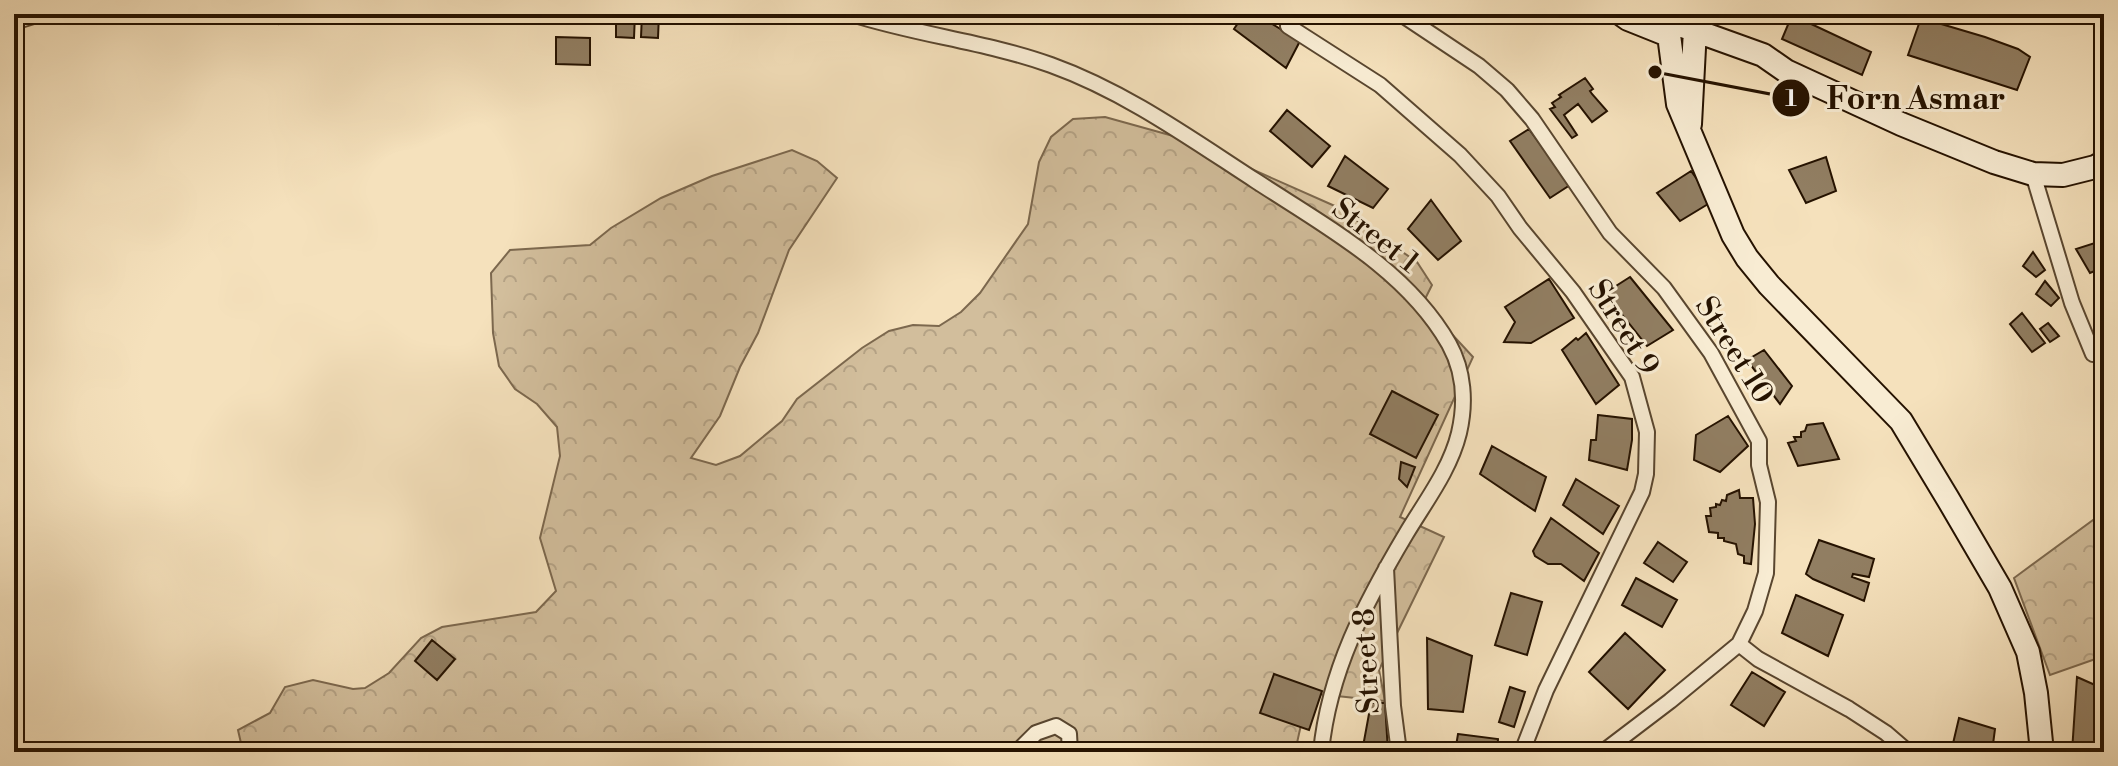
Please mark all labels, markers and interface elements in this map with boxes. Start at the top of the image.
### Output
callout: Forn Asmar [1771,70,2022,126]
text: Forn Asmar [1827,79,2005,119]
text: 1 [1785,84,1797,114]
street label: Street 1 [1324,190,1427,282]
street label: Street 9 [1579,273,1667,382]
street label: Street 10 [1686,290,1782,411]
street label: Street 8 [1345,607,1389,715]

